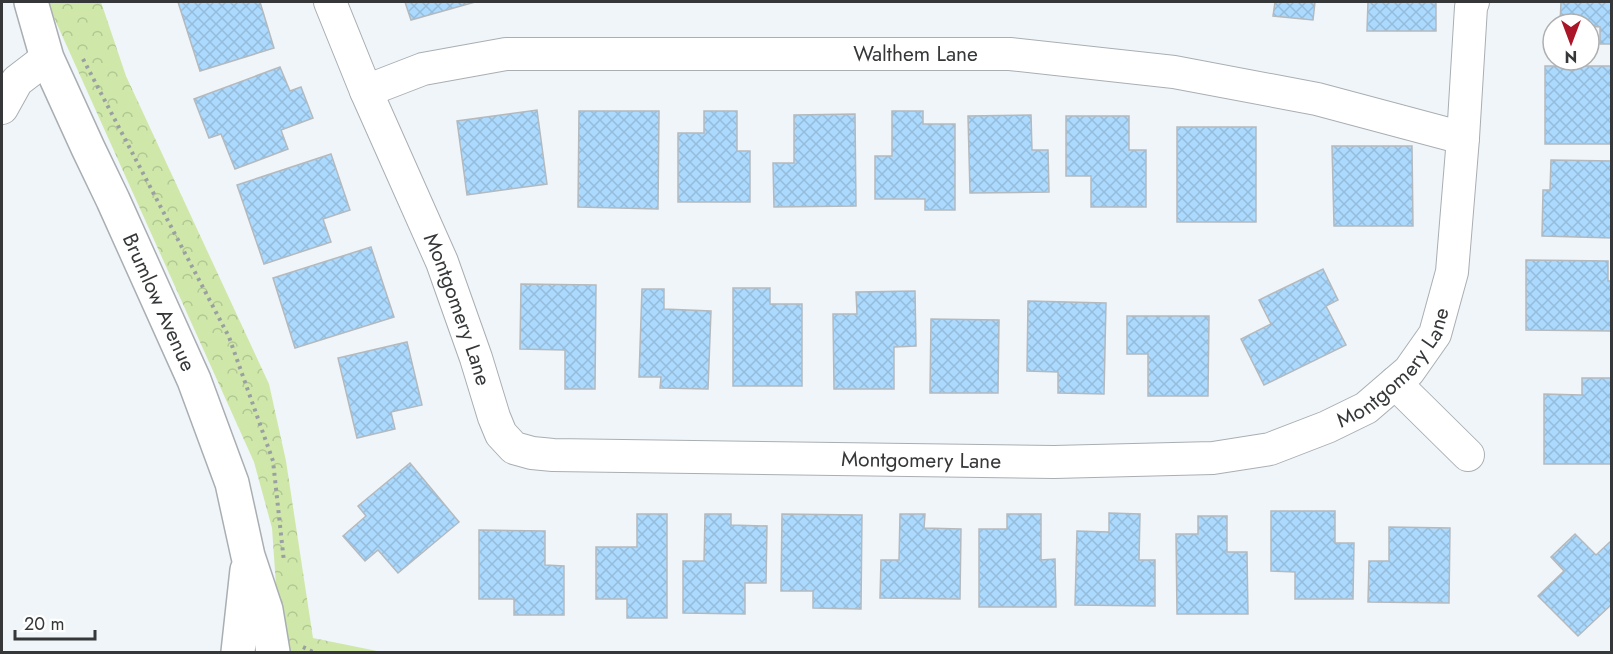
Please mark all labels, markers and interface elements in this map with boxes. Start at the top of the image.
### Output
north arrow [1541,12,1601,72]
street label: Walthem Lane [853,39,978,69]
text: N [1565,45,1577,68]
street label: Brumlow Avenue [115,228,203,376]
street label: Montgomery Lane [416,228,499,389]
street label: Montgomery Lane [1331,304,1457,435]
street label: Montgomery Lane [841,444,1001,476]
scale bar [15,603,94,641]
text: 20 m [24,611,64,637]

